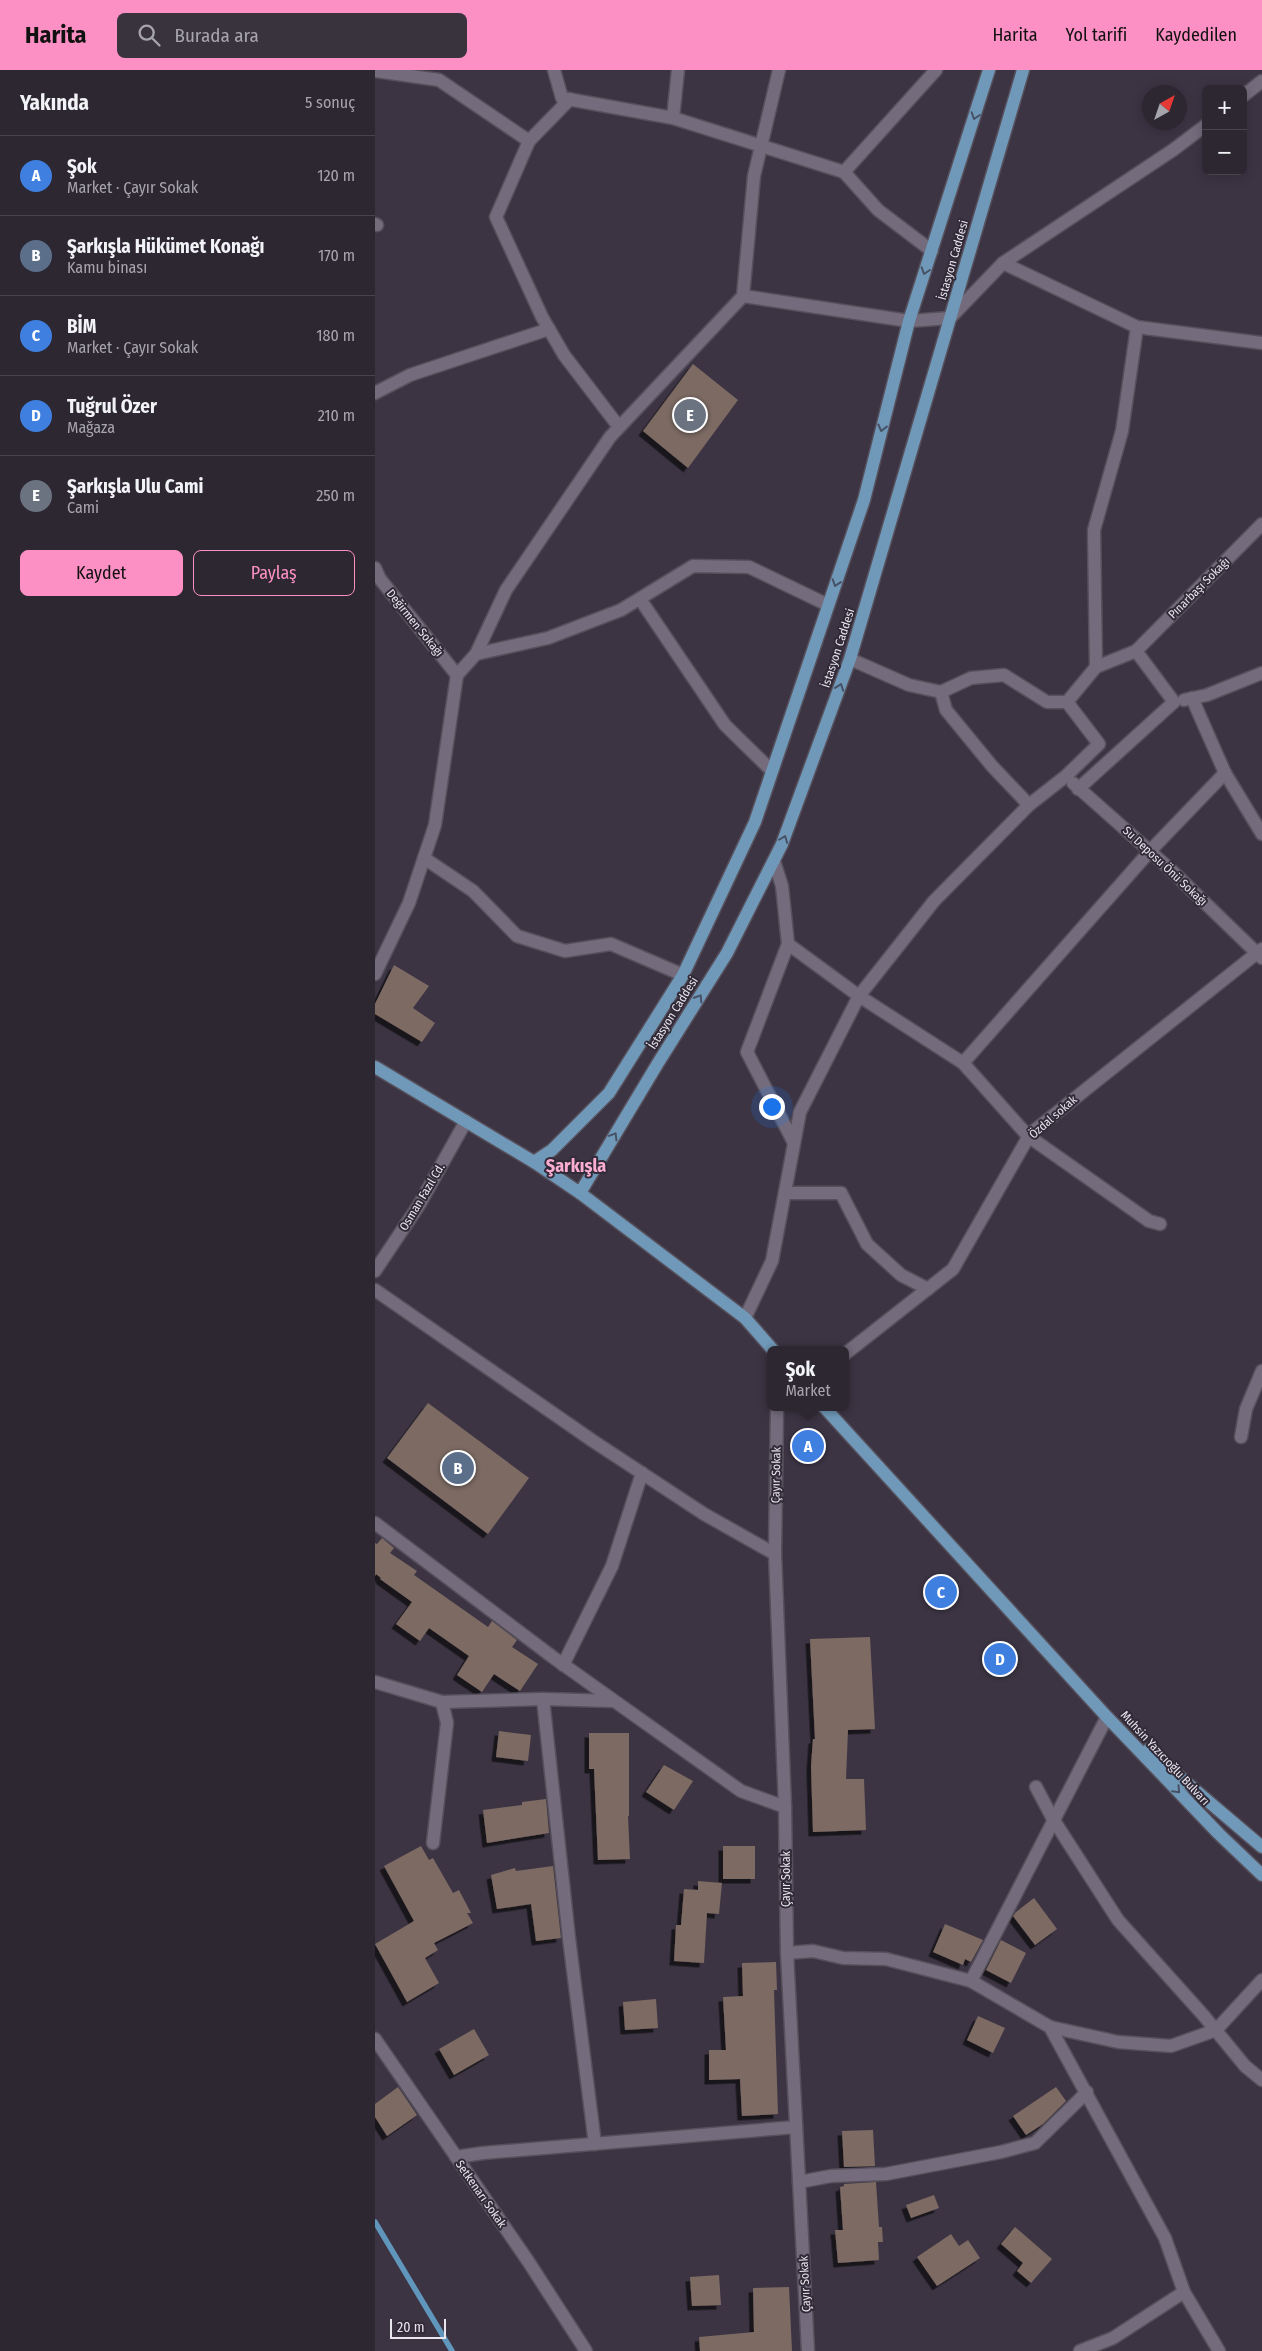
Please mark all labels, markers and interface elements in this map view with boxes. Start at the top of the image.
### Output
search box [117,13,467,58]
text: Harita [25,21,87,49]
icon: search [135,21,163,49]
text: Burada ara [175,24,259,47]
text: Harita [992,24,1038,46]
text: Yol tarifi [1066,24,1127,46]
text: Kaydedilen [1155,24,1237,46]
north arrow [1142,85,1187,130]
map controls [1202,85,1247,175]
button: + [1202,85,1247,130]
text: Yakında [20,90,89,116]
text: 5 sonuç [305,93,355,112]
one-way arrow [970,112,980,120]
button: − [1202,130,1247,175]
text: Şok [67,155,97,178]
text: A [32,166,40,185]
text: 120 m [317,166,355,185]
text: Market · Çayır Sokak [67,178,198,197]
street label: İstasyon Caddesi [934,218,971,302]
text: Şarkışla Hükümet Konağı [67,235,265,258]
text: B [32,246,40,265]
text: 170 m [318,246,355,265]
text: Kamu binası [67,258,147,277]
one-way arrow [921,267,931,275]
text: BİM [67,315,96,338]
text: C [32,326,40,345]
text: 180 m [316,326,355,345]
text: Market · Çayır Sokak [67,338,198,357]
text: Tuğrul Özer [67,395,157,418]
pin: E [674,396,706,434]
text: D [31,406,41,425]
text: 210 m [318,406,355,425]
text: Mağaza [67,418,115,437]
one-way arrow [877,423,888,432]
text: Şarkışla Ulu Cami [67,475,203,498]
text: E [32,486,40,505]
text: 250 m [316,486,355,505]
text: Cami [67,498,99,517]
button: Kaydet [20,550,183,596]
button: Paylaş [193,550,355,596]
street label: Pınarbaşı Sokağı [1166,555,1232,621]
one-way arrow [831,579,841,587]
street label: Değirmen Sokağı [384,587,446,659]
street label: İstasyon Caddesi [818,606,857,689]
one-way arrow [834,683,844,692]
street label: Su Deposu Önü Sokağı [1120,822,1211,909]
one-way arrow [778,836,788,844]
street label: İstasyon Caddesi [644,974,701,1052]
one-way arrow [692,994,702,1003]
street label: Özdal sokak [1025,1091,1080,1141]
your location [759,1094,785,1120]
one-way arrow [608,1133,618,1142]
district label: Şarkışla [546,1155,606,1177]
street label: Osman Fazıl Cd. [396,1160,448,1233]
popup [767,1346,849,1411]
text: Şok [785,1358,815,1381]
text: Market [785,1381,831,1400]
pin: A [792,1427,824,1465]
street label: Çayır Sokak [769,1446,783,1503]
pin: B [442,1449,474,1487]
pin: C [925,1573,957,1611]
pin: D [984,1640,1016,1678]
street label: Muhsin Yazıcıoğlu Bulvarı [1118,1708,1212,1808]
one-way arrow [1171,1785,1180,1794]
street label: Çayır Sokak [779,1850,793,1907]
street label: Setkenarı Sokak [453,2158,510,2231]
street label: Çayır Sokak [797,2255,813,2312]
scale bar [390,2316,446,2339]
text: 20 m [397,2319,425,2336]

